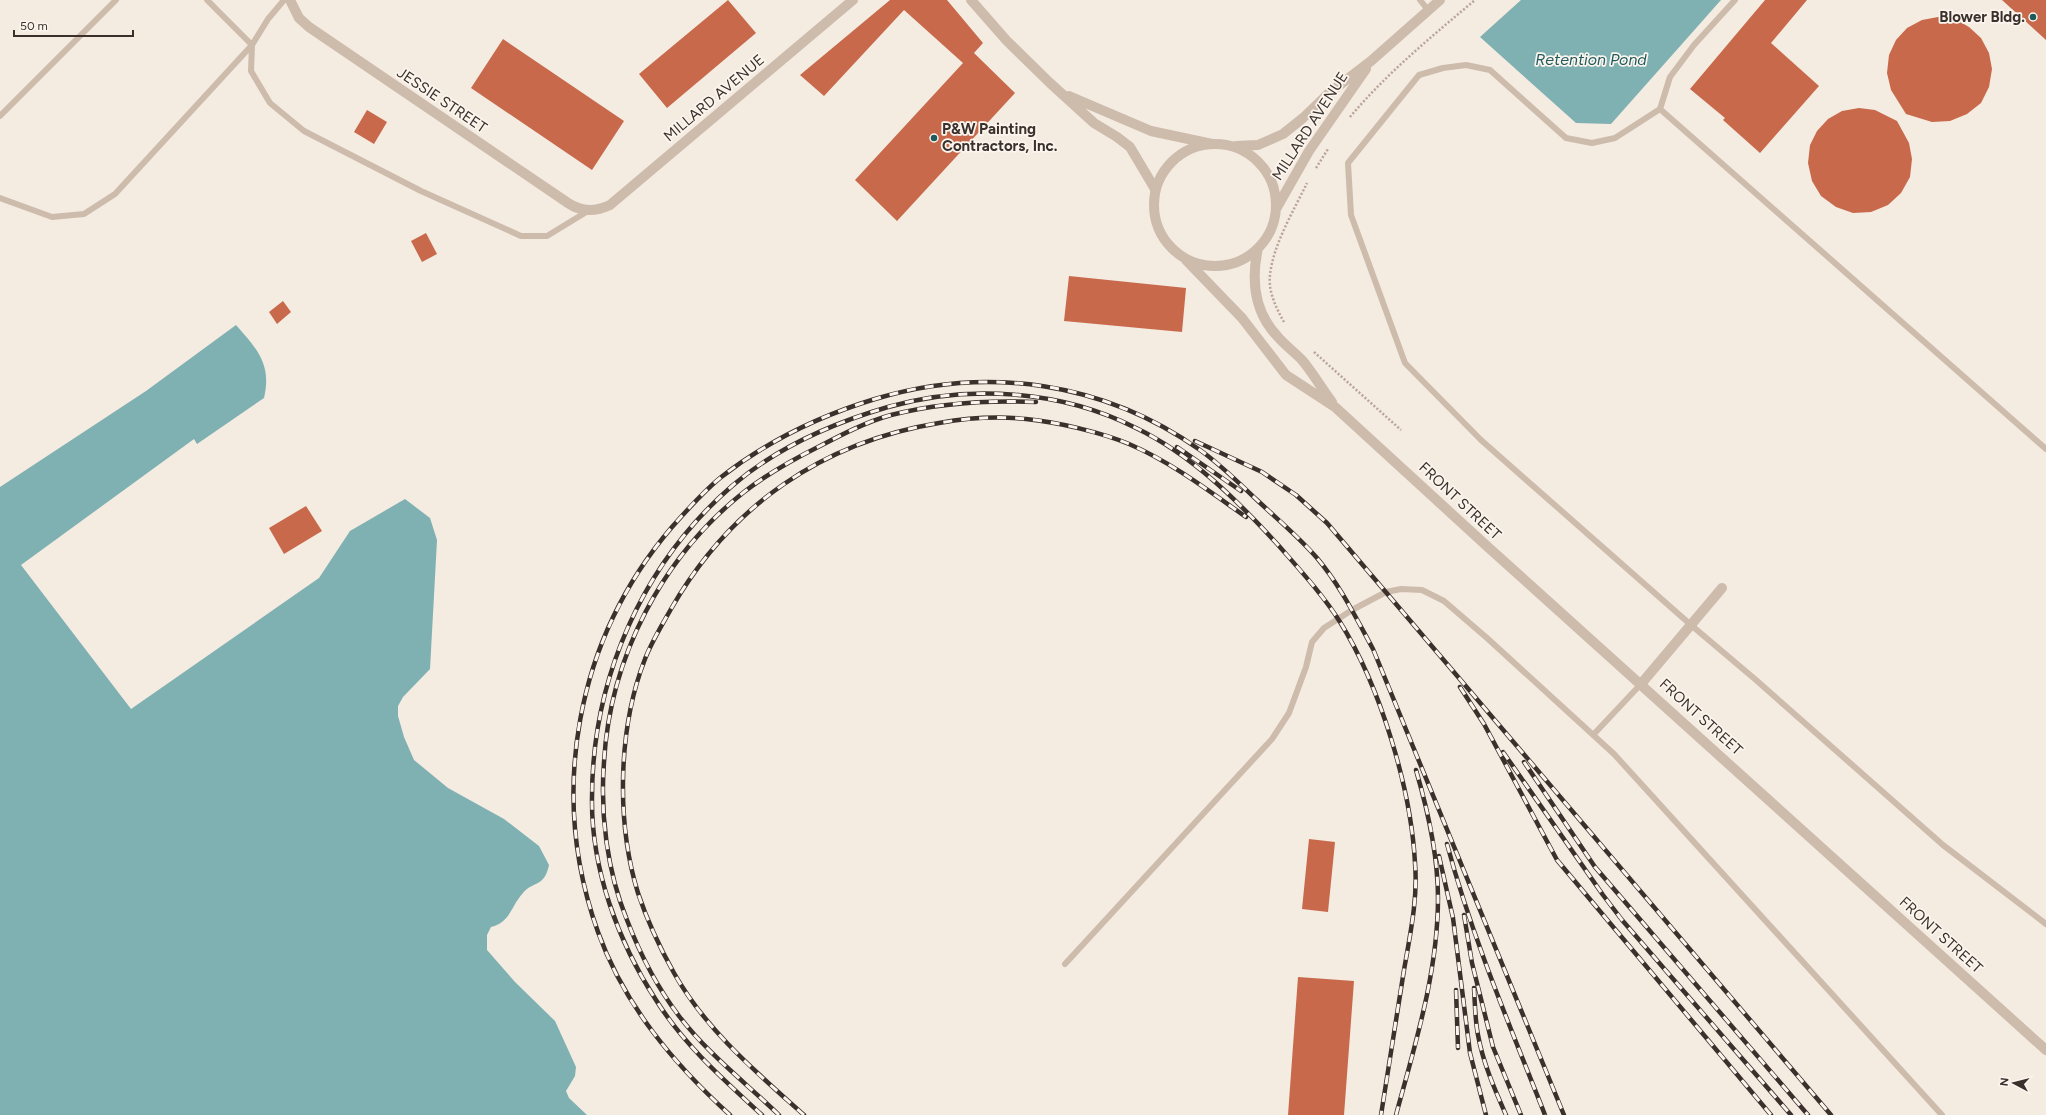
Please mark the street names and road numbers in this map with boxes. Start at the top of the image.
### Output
street label: MILLARD AVENUE [660,51,768,145]
street label: JESSIE STREET [394,63,491,137]
street label: MILLARD AVENUE [1268,68,1352,184]
street label: FRONT STREET [1415,458,1505,544]
street label: FRONT STREET [1656,675,1747,760]
street label: FRONT STREET [1896,893,1987,978]

